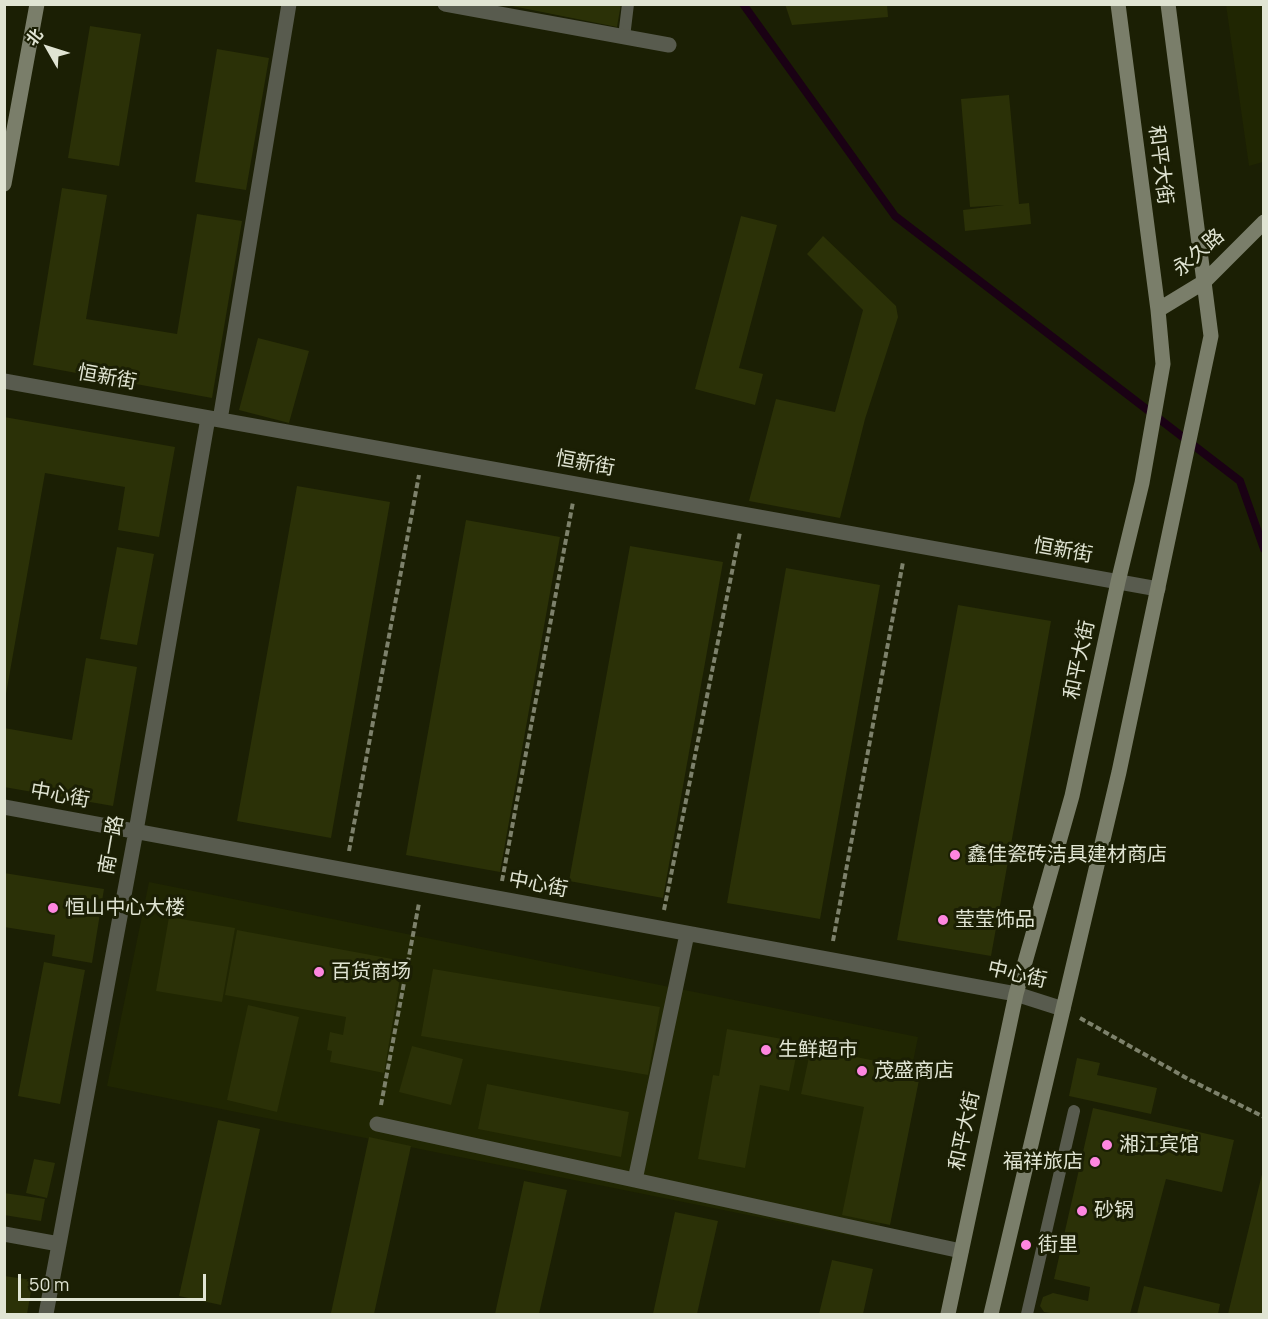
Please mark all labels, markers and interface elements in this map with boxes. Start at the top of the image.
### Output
north arrow [18,18,78,78]
text: 北 [20,24,48,50]
street label: 和平大街 [1143,124,1177,206]
street label: 永久路 [1168,224,1230,282]
street label: 恒新街 [75,361,139,395]
street label: 恒新街 [553,447,617,481]
street label: 恒新街 [1031,534,1095,568]
street label: 和平大街 [1060,618,1100,702]
street label: 中心街 [28,779,92,813]
street label: 南一路 [95,813,129,877]
place label: 鑫佳瓷砖洁具建材商店 [967,843,1167,867]
marker: 鑫佳瓷砖洁具建材商店 [948,848,962,862]
street label: 中心街 [506,867,570,903]
place label: 恒山中心大楼 [65,896,185,920]
marker: 恒山中心大楼 [46,901,60,915]
place label: 莹莹饰品 [955,908,1035,932]
marker: 莹莹饰品 [936,913,950,927]
street label: 中心街 [985,957,1049,993]
place label: 百货商场 [331,960,411,984]
marker: 百货商场 [312,965,326,979]
place label: 生鲜超市 [778,1038,858,1062]
marker: 生鲜超市 [759,1043,773,1057]
place label: 茂盛商店 [874,1059,954,1083]
marker: 茂盛商店 [855,1064,869,1078]
street label: 和平大街 [945,1089,985,1173]
place label: 湘江宾馆 [1119,1133,1199,1157]
marker: 湘江宾馆 [1100,1138,1114,1152]
place label: 福祥旅店 [1003,1150,1083,1174]
marker: 福祥旅店 [1088,1155,1102,1169]
place label: 砂锅 [1094,1199,1134,1223]
marker: 砂锅 [1075,1204,1089,1218]
place label: 街里 [1038,1233,1078,1257]
marker: 街里 [1019,1238,1033,1252]
scale bar [21,1262,208,1300]
text: 50 m [29,1272,69,1296]

